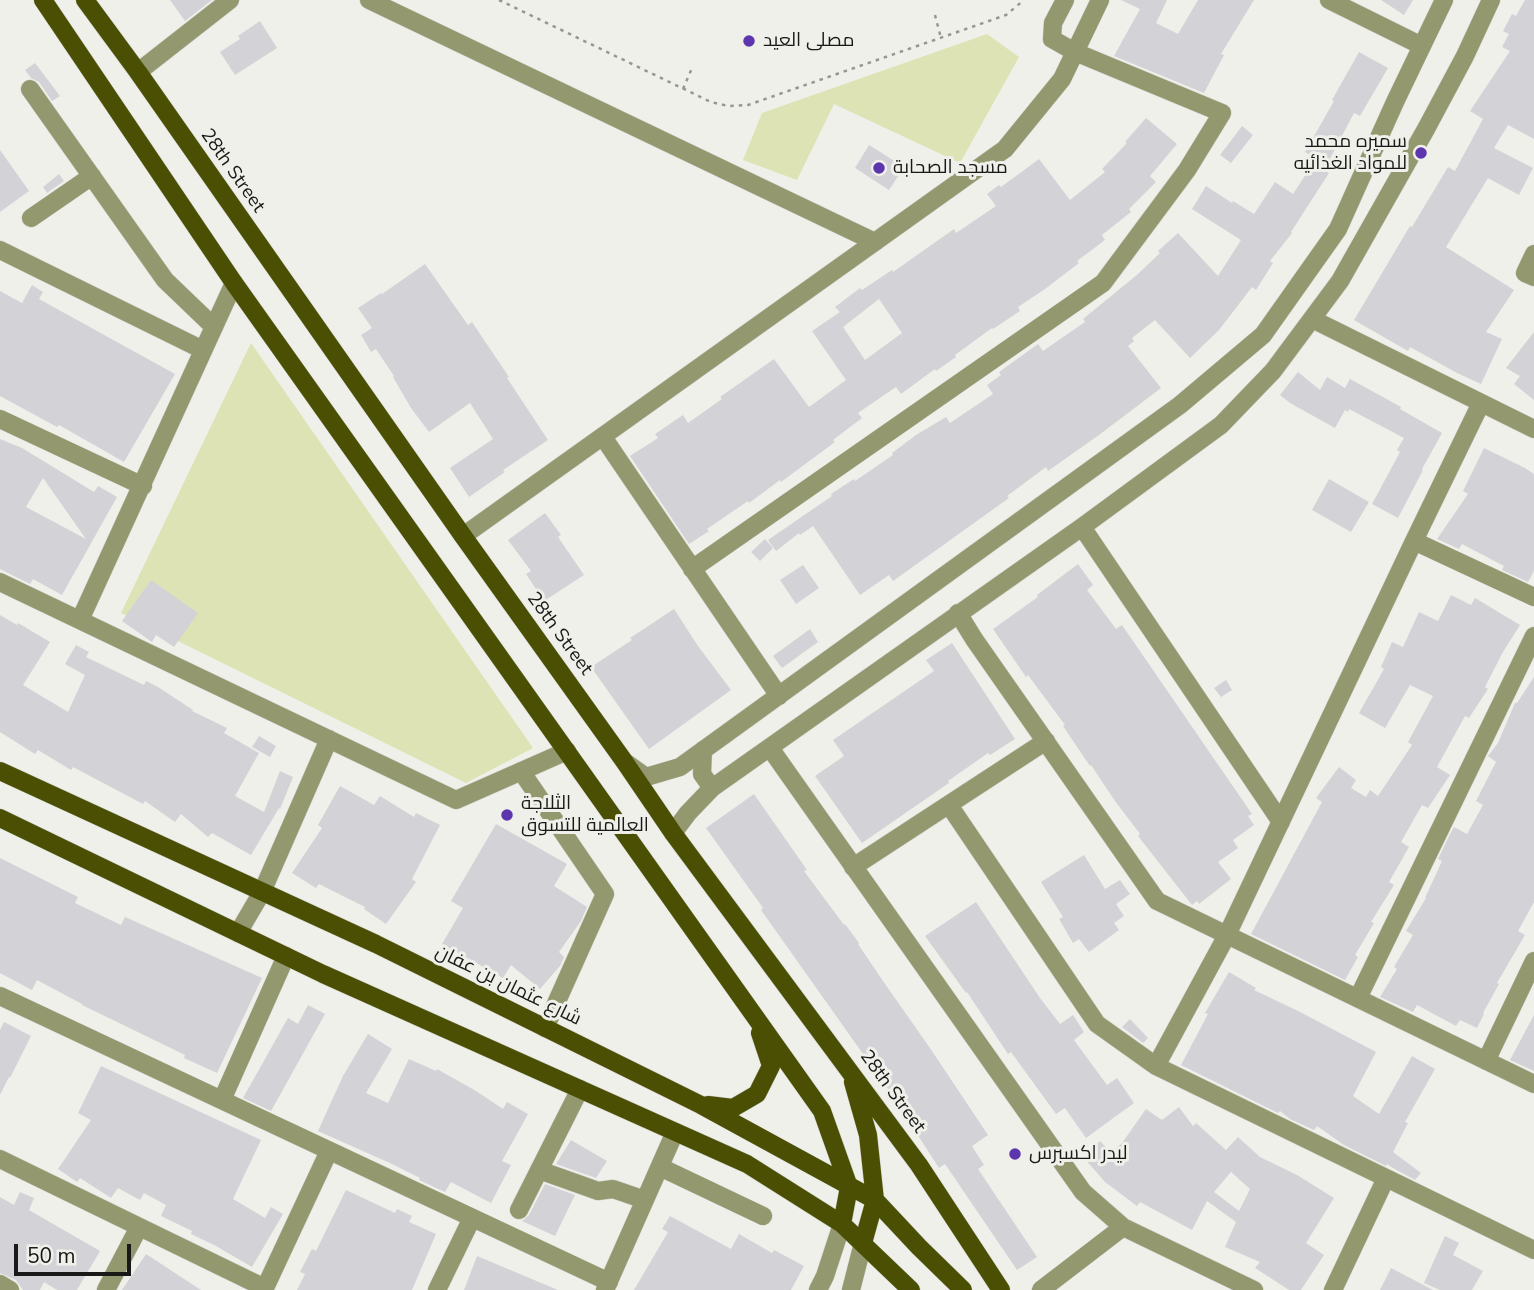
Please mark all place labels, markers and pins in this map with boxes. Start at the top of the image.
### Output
place label: مصلى العيد [763,30,854,52]
marker: مصلى العيد [741,33,757,49]
place label: سميره محمد للمواد الغذائيه [1294,131,1407,175]
marker: سميره محمد للمواد الغذائيه [1413,145,1429,161]
place label: مسجد الصحابة [893,157,1008,179]
marker: مسجد الصحابة [871,160,887,176]
place label: الثلاجة العالمية للتسوق [521,793,649,837]
marker: الثلاجة العالمية للتسوق [499,807,515,823]
place label: ليدر اكسبرس [1029,1143,1127,1165]
marker: ليدر اكسبرس [1007,1146,1023,1162]

